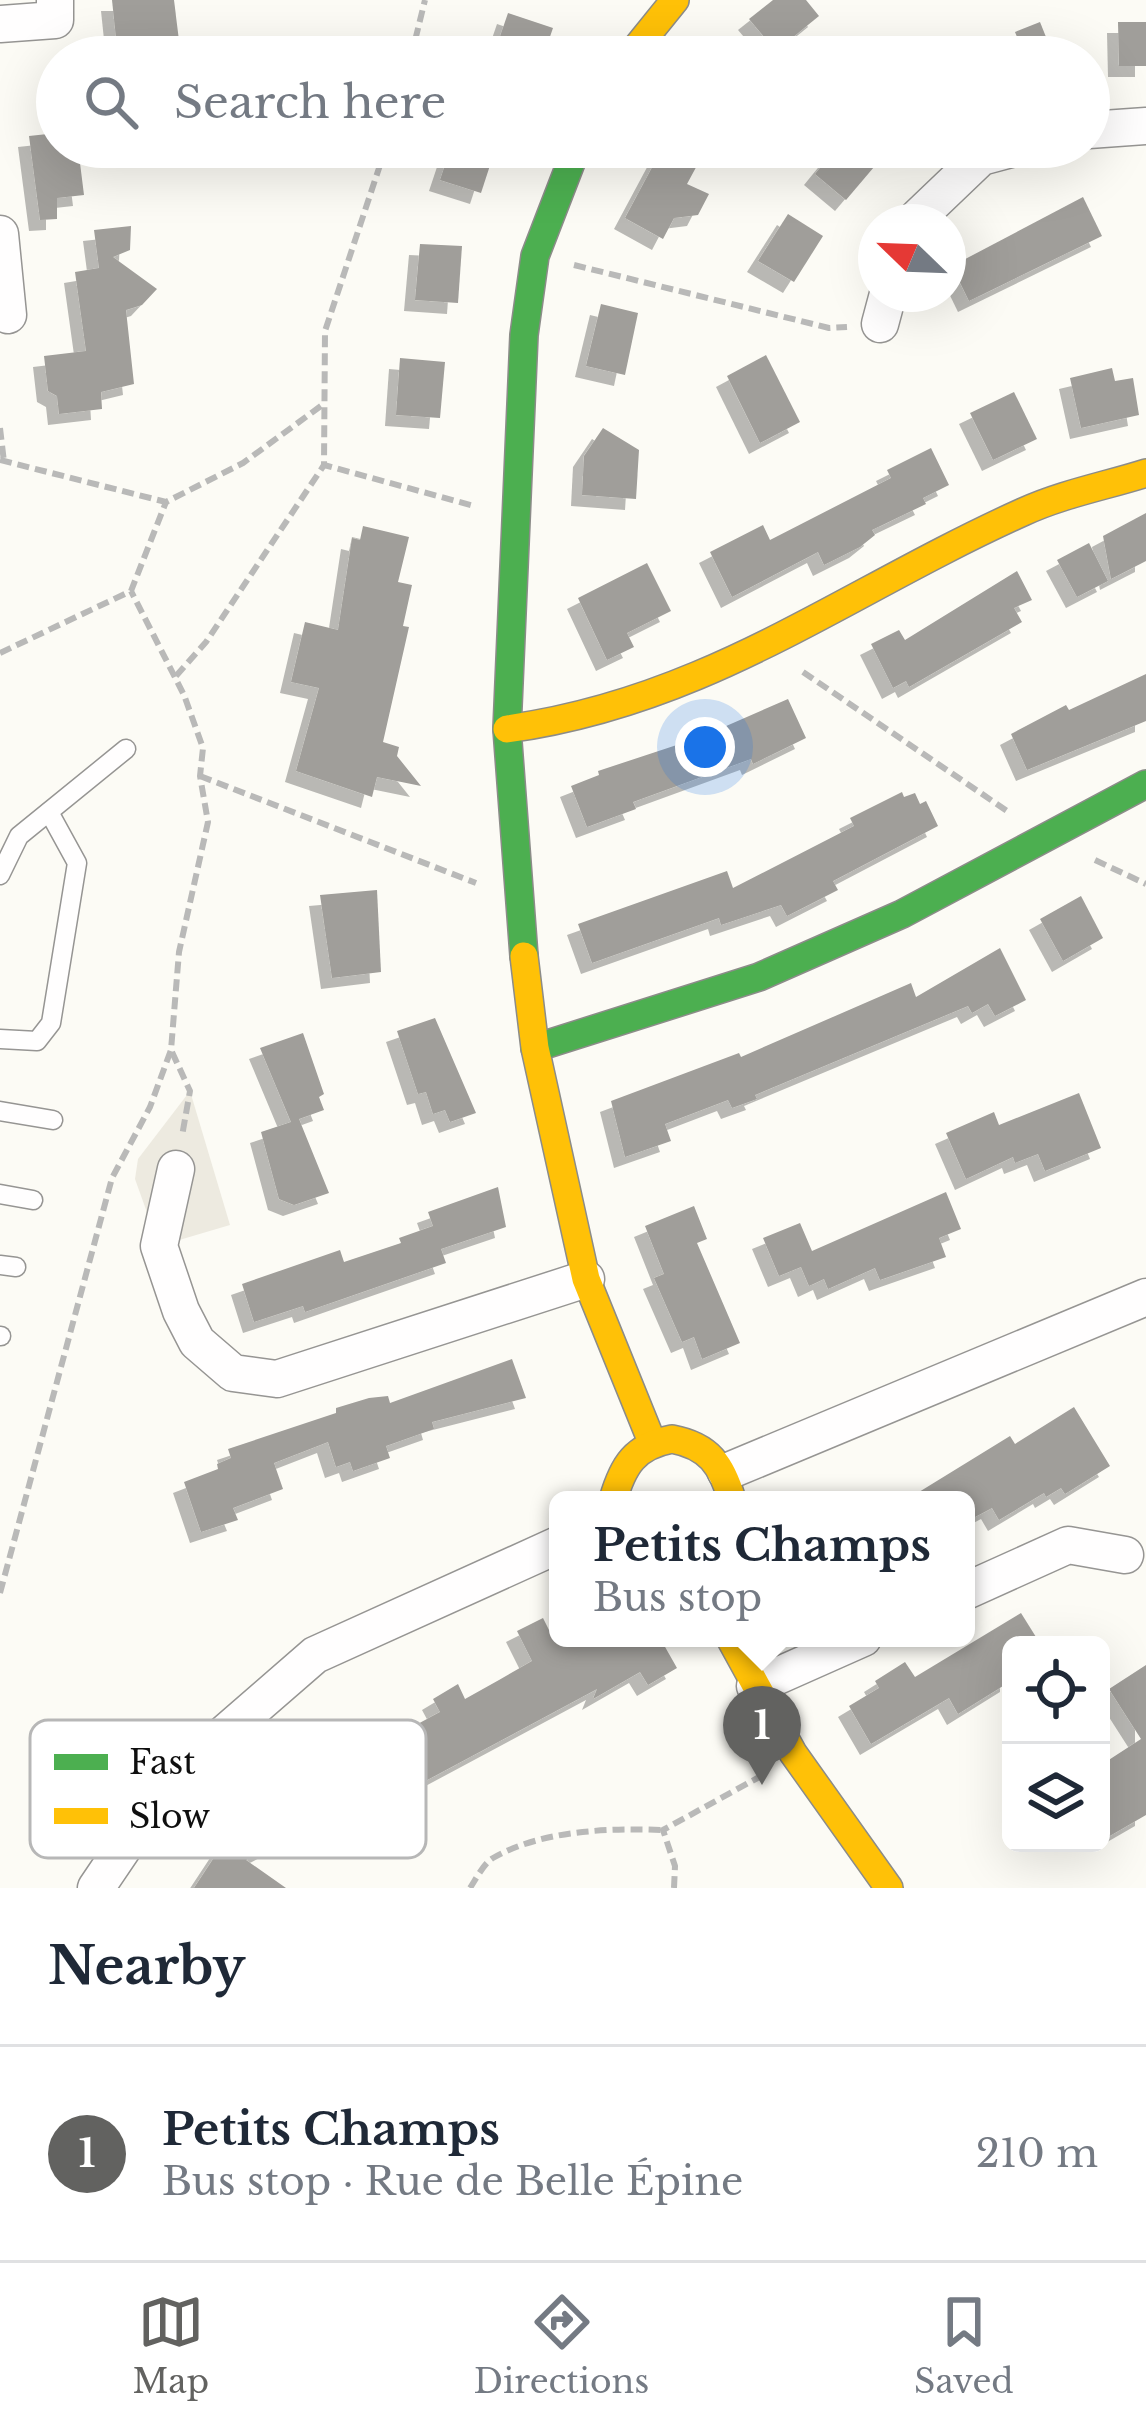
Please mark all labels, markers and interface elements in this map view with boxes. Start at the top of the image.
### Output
search box [36,36,1110,168]
icon: search [78,69,144,135]
text: Search here [174,74,446,130]
north arrow [858,204,966,312]
your location [675,717,735,777]
popup [549,1491,975,1647]
text: Petits Champs [593,1517,931,1573]
text: Bus stop [593,1573,762,1622]
map controls [1002,1636,1110,1852]
button: locate [1002,1636,1110,1744]
pin: 1 [723,1686,801,1785]
legend [30,1720,426,1858]
text: Fast [129,1742,196,1783]
button: layers [1002,1744,1110,1852]
text: Slow [129,1796,210,1837]
text: Nearby [48,1935,245,1998]
text: Petits Champs [162,2101,500,2157]
text: 1 [78,2129,96,2178]
text: 210 m [976,2129,1098,2178]
text: Bus stop · Rue de Belle Épine [162,2157,743,2206]
tab: Map [132,2289,209,2402]
tab: Directions [474,2289,649,2402]
tab: Saved [914,2289,1014,2402]

